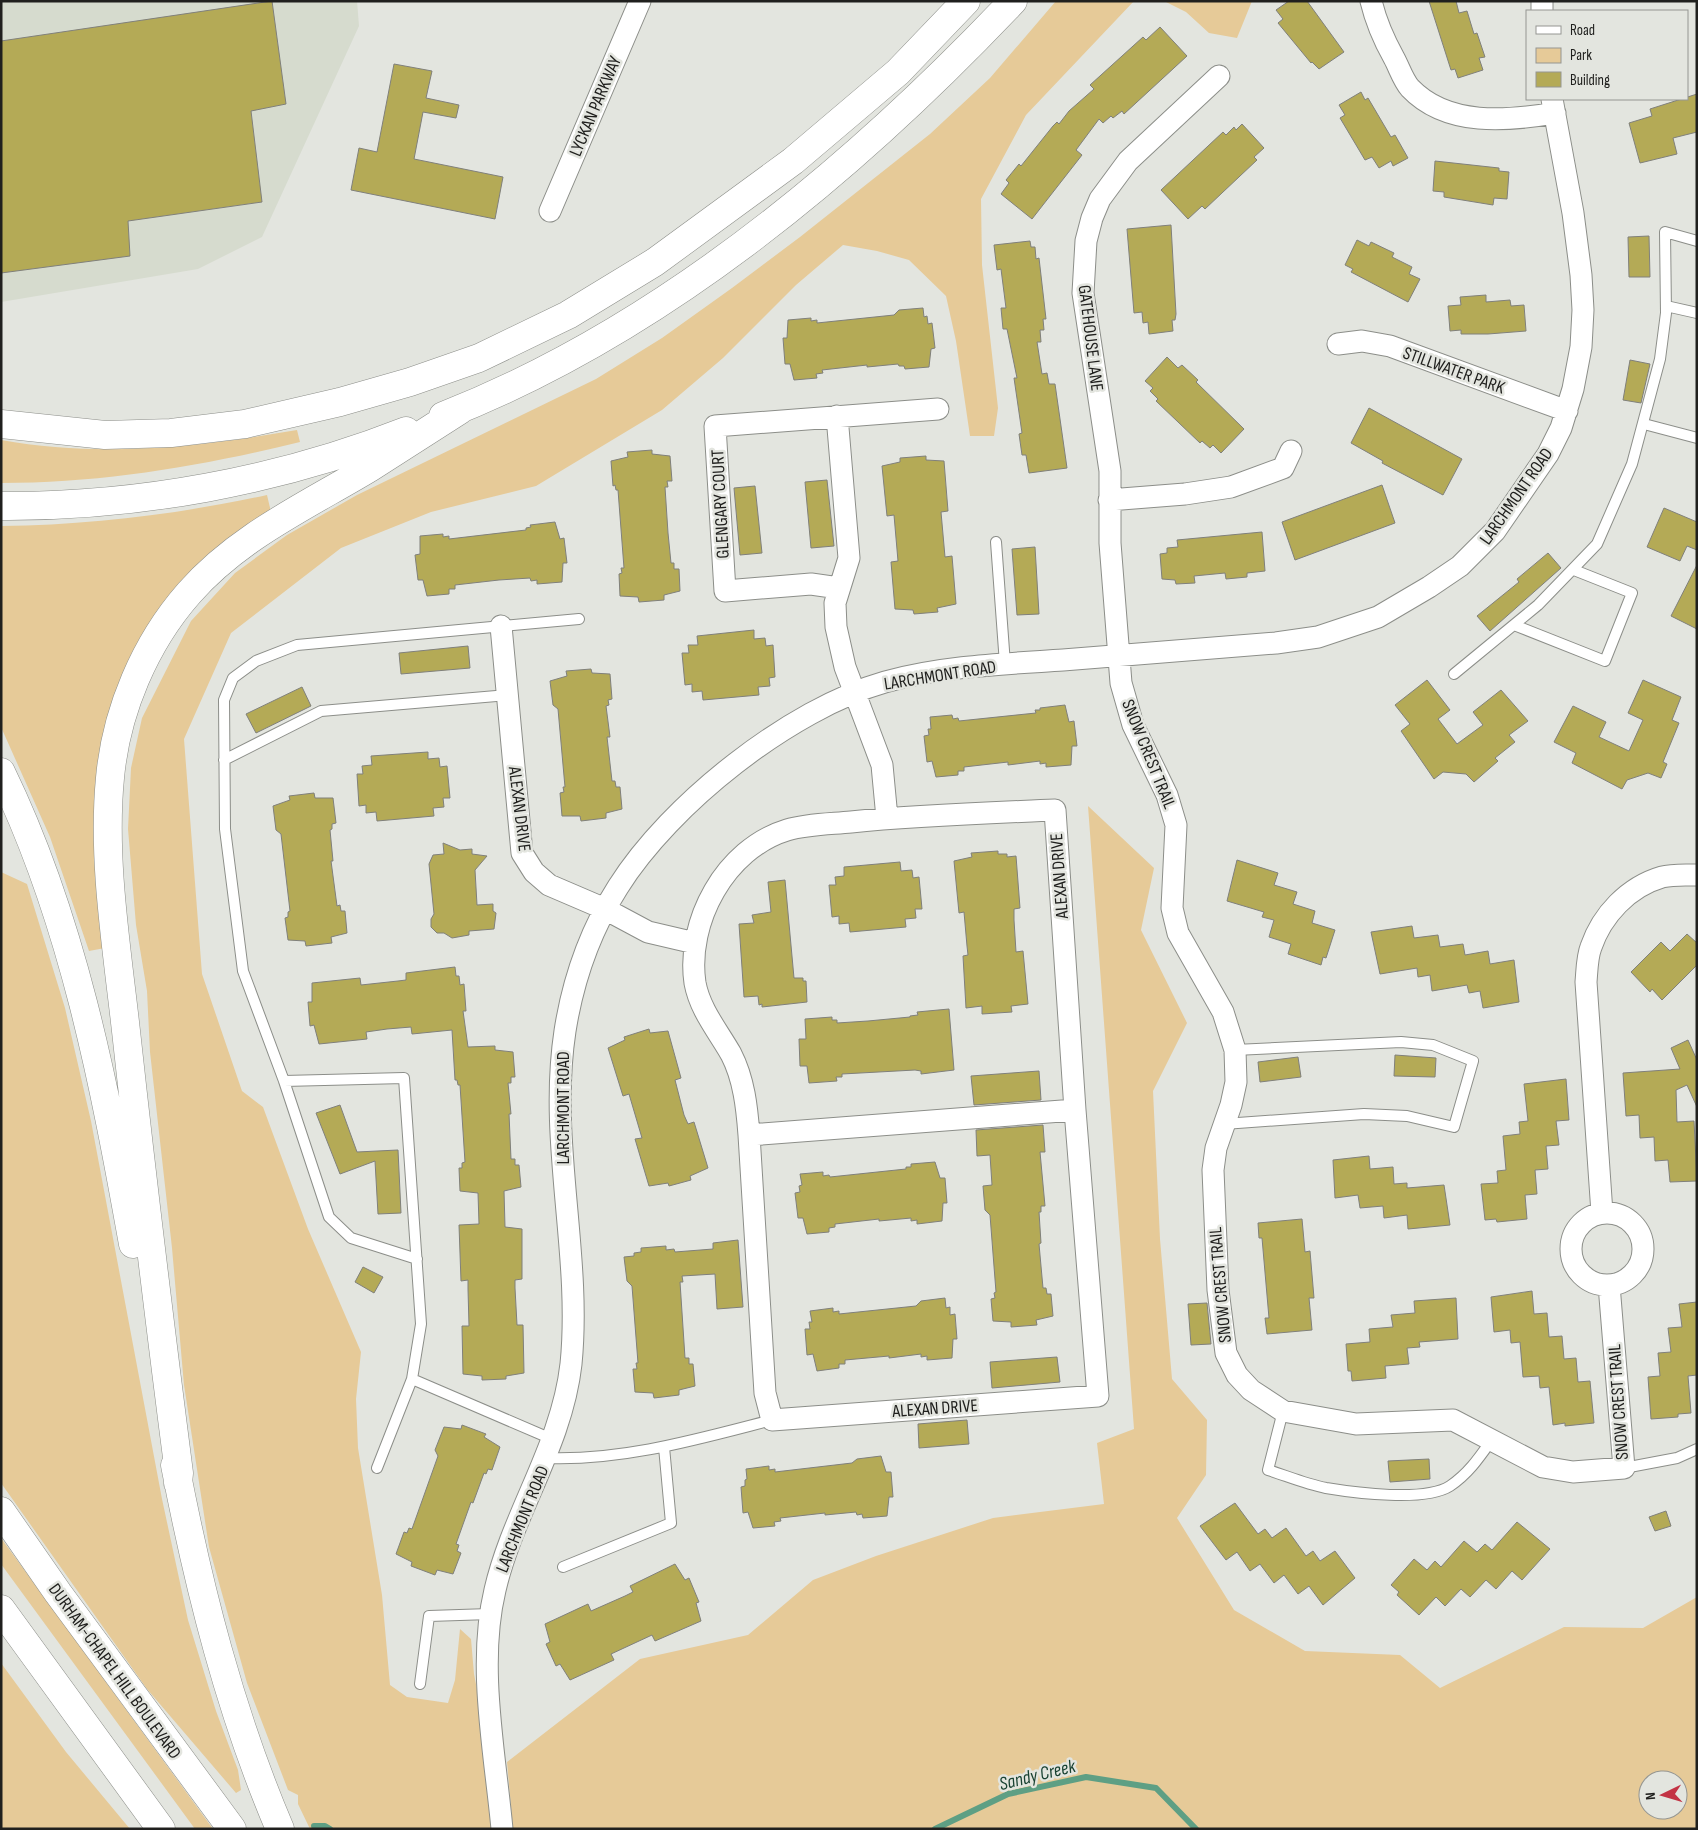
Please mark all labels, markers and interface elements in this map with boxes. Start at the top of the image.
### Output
legend [1526,10,1688,100]
text: Road [1570,21,1595,40]
text: Park [1570,46,1592,65]
street label: LYCKAN PARKWAY [565,53,626,159]
text: Building [1570,71,1610,90]
street label: GATEHOUSE LANE [1074,284,1107,392]
street label: STILLWATER PARK [1400,342,1508,399]
street label: LARCHMONT ROAD [1475,444,1557,549]
street label: GLENGARY COURT [707,449,734,559]
street label: LARCHMONT ROAD [883,656,998,695]
street label: SNOW CREST TRAIL [1117,697,1180,812]
street label: ALEXAN DRIVE [504,764,535,853]
street label: ALEXAN DRIVE [1046,833,1073,920]
street label: LARCHMONT ROAD [553,1051,574,1165]
street label: SNOW CREST TRAIL [1205,1226,1236,1344]
street label: SNOW CREST TRAIL [1604,1343,1633,1461]
street label: ALEXAN DRIVE [891,1395,978,1422]
street label: LARCHMONT ROAD [492,1463,553,1576]
street label: DURHAM-CHAPEL HILL BOULEVARD [44,1579,185,1763]
water label: Sandy Creek [997,1755,1079,1796]
north arrow [1638,1770,1688,1820]
text: N [1642,1792,1659,1801]

